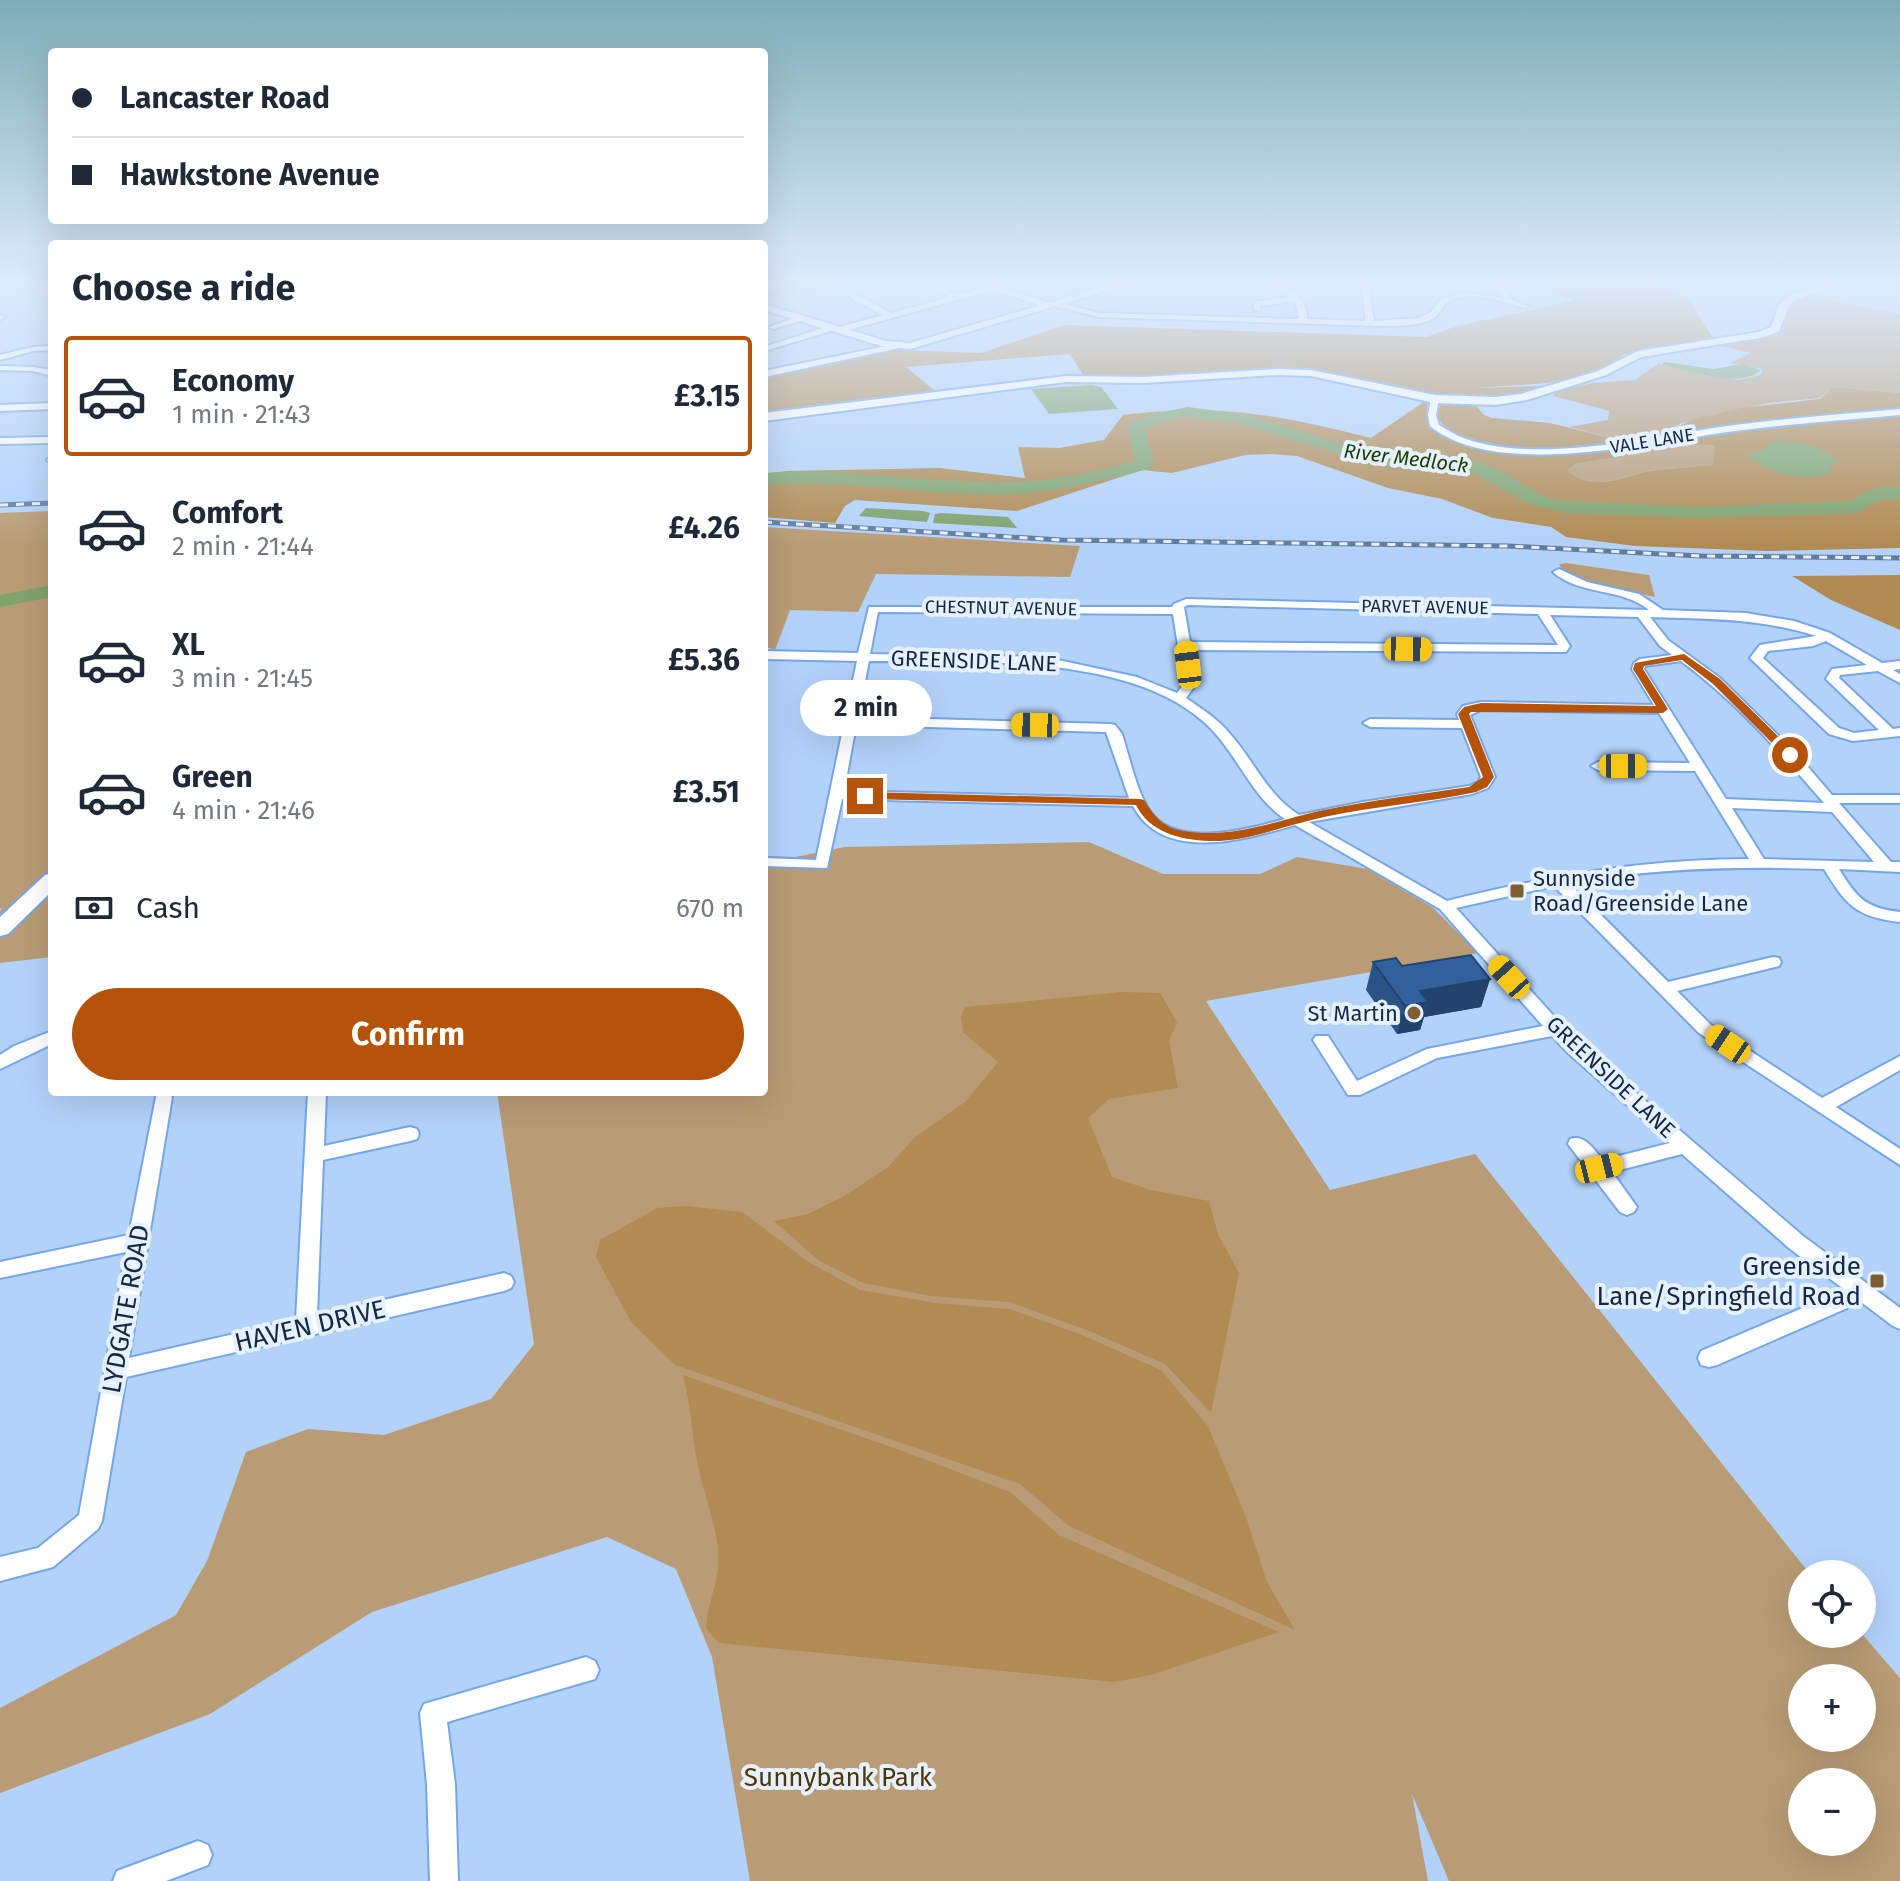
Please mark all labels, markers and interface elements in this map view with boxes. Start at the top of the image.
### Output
text: Lancaster Road [120,80,330,116]
text: Hawkstone Avenue [120,157,380,193]
text: Choose a ride [72,266,295,310]
icon: car [76,360,148,432]
text: Economy [172,363,294,399]
text: £3.15 [674,378,740,414]
text: 1 min · 21:43 [172,399,311,430]
street label: VALE LANE [1608,424,1696,458]
water label: River Medlock [1342,438,1470,478]
icon: car [76,492,148,564]
text: Comfort [172,495,283,531]
text: £4.26 [668,510,740,546]
text: 2 min · 21:44 [172,531,314,562]
street label: PARVET AVENUE [1361,595,1489,619]
street label: CHESTNUT AVENUE [925,596,1077,620]
icon: car [76,624,148,696]
text: XL [172,627,205,663]
car [1384,637,1432,661]
car [1173,640,1203,690]
text: £5.36 [668,642,740,678]
street label: GREENSIDE LANE [890,645,1058,677]
text: 3 min · 21:45 [172,663,313,694]
callout: 2 min [799,680,931,736]
text: 2 min [834,692,898,723]
car [1011,713,1059,737]
route start [1772,737,1808,773]
car [1599,754,1647,778]
icon: car [76,756,148,828]
text: Green [172,759,253,795]
text: £3.51 [672,774,740,810]
route end [847,778,883,814]
text: 4 min · 21:46 [172,795,315,826]
place label: Sunnyside Road/Greenside Lane [1533,865,1748,917]
marker: Sunnyside Road/Greenside Lane [1508,882,1526,900]
icon: cash [72,886,116,930]
text: Cash [136,890,200,926]
text: 670 m [676,893,744,924]
car [1484,951,1534,1003]
button: Confirm [72,988,744,1080]
place label: St Martin [1308,1000,1398,1027]
marker: St Martin [1405,1004,1423,1022]
street label: GREENSIDE LANE [1541,1010,1681,1144]
car [1701,1021,1755,1067]
car [1573,1151,1625,1185]
street label: LYDGATE ROAD [96,1222,156,1396]
place label: Greenside Lane/Springfield Road [1597,1251,1861,1312]
marker: Greenside Lane/Springfield Road [1868,1272,1886,1290]
street label: HAVEN DRIVE [232,1294,388,1358]
map controls [1788,1560,1876,1856]
button: locate [1788,1560,1876,1648]
button: + [1788,1664,1876,1752]
park label: Sunnybank Park [744,1762,933,1793]
button: − [1788,1768,1876,1856]

